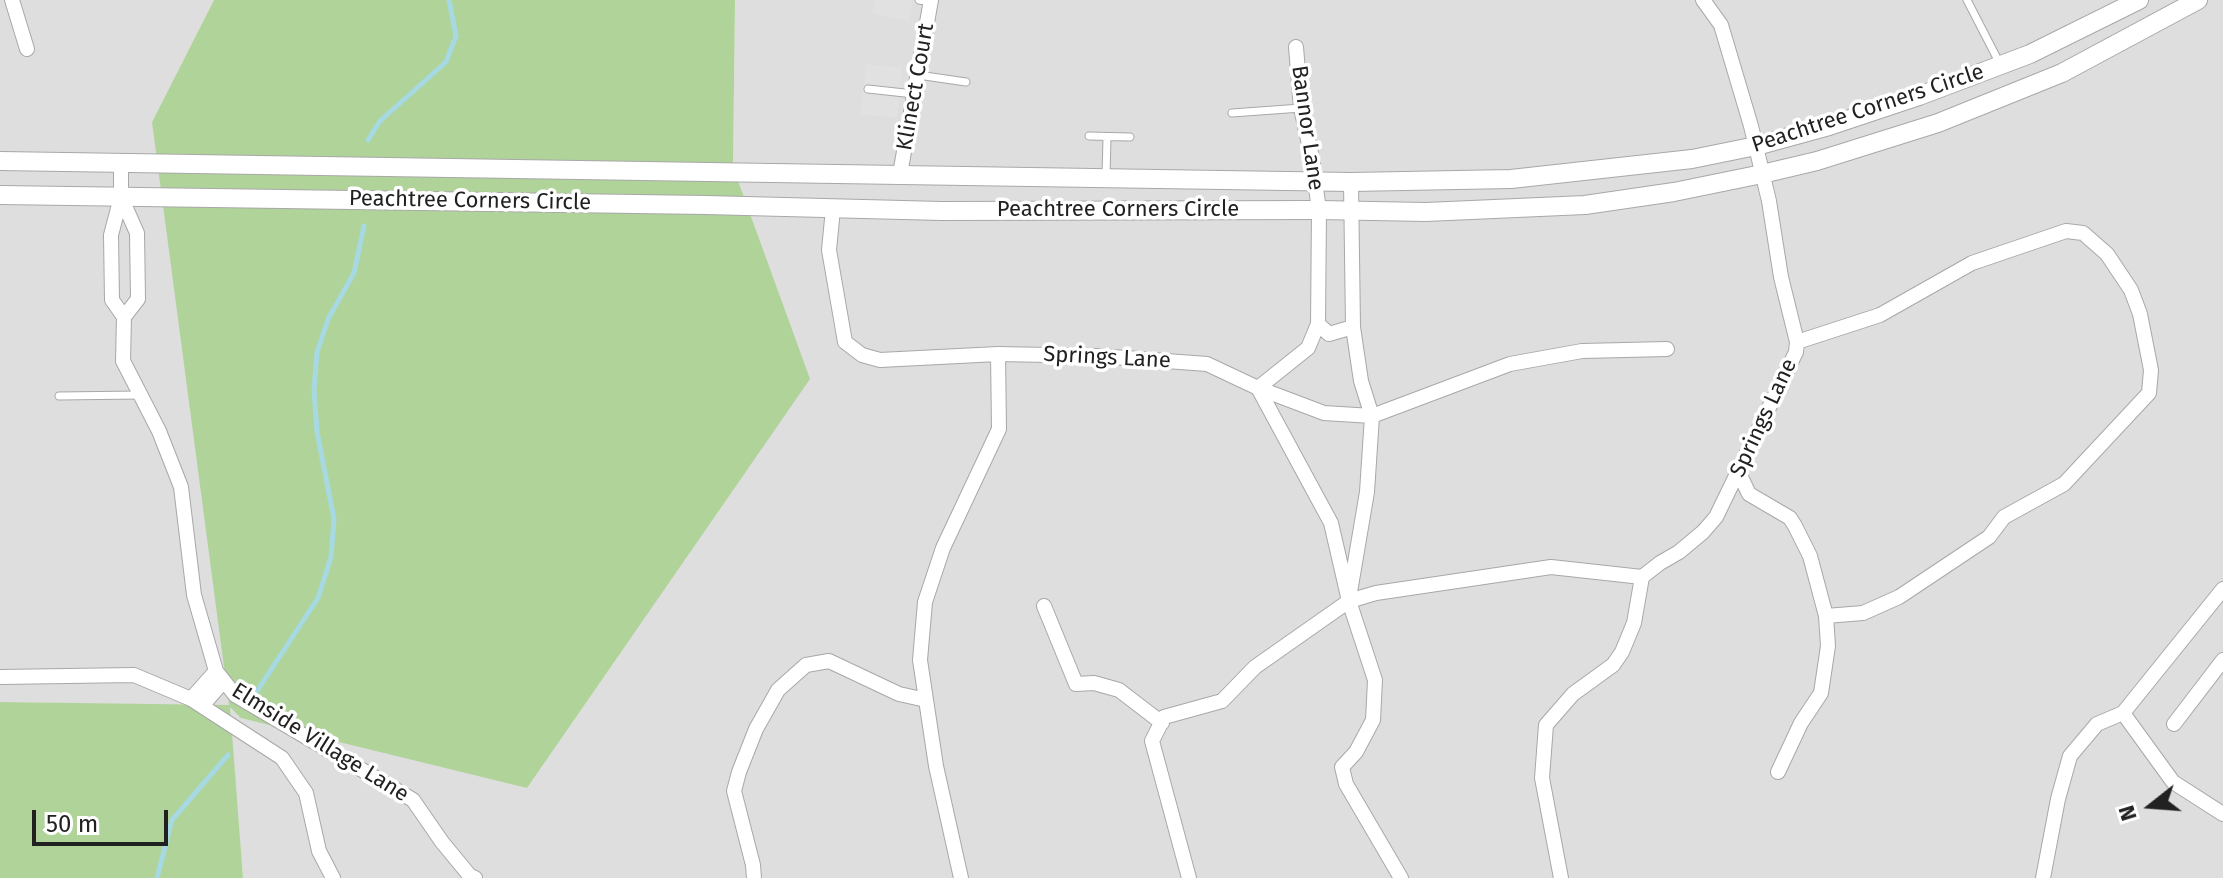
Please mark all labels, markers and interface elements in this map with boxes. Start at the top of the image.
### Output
street label: Klinect Court [892,21,940,153]
street label: Peachtree Corners Circle [1749,59,1987,159]
street label: Bannor Lane [1285,64,1329,192]
street label: Peachtree Corners Circle [349,186,591,216]
street label: Peachtree Corners Circle [997,197,1239,223]
street label: Springs Lane [1043,341,1171,375]
street label: Springs Lane [1725,355,1803,481]
street label: Elmside Village Lane [227,678,413,808]
north arrow [2111,766,2191,846]
scale bar [36,794,172,844]
text: N [2113,802,2143,824]
text: 50 m [46,810,98,838]

